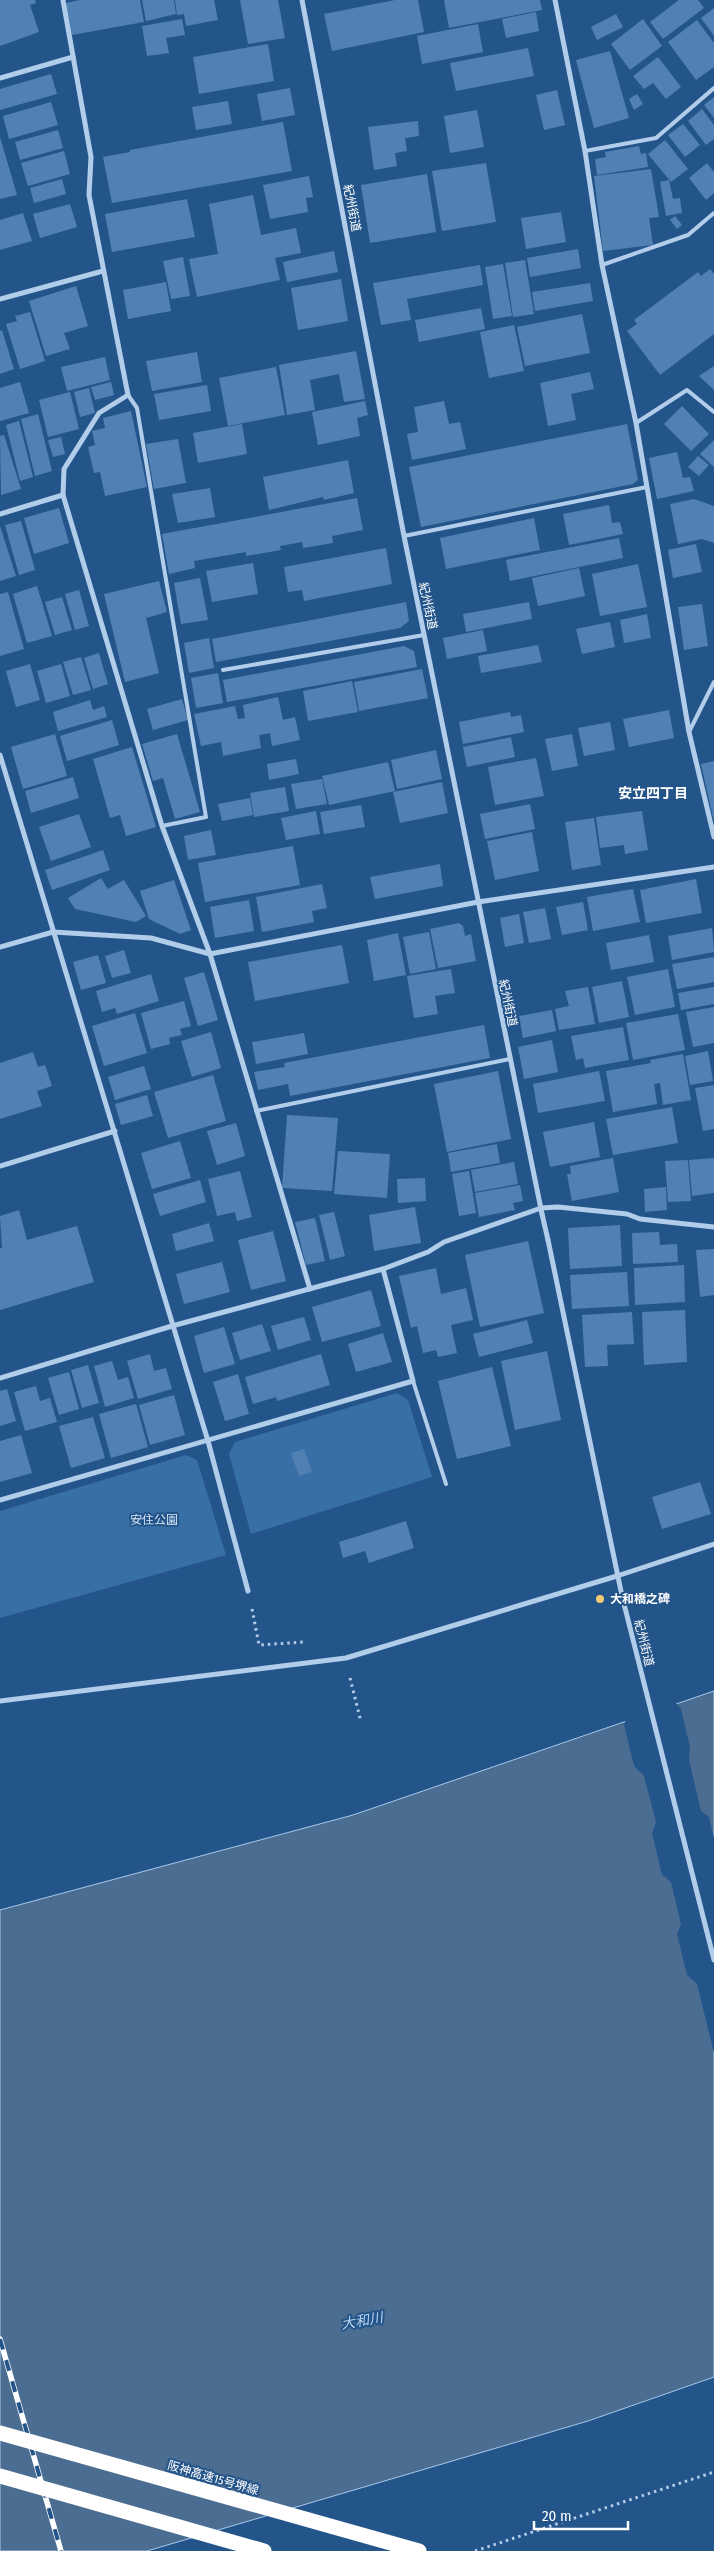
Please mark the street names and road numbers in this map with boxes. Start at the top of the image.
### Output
street label: 紀州街道 [341,183,363,233]
street label: 紀州街道 [416,581,440,631]
street label: 紀州街道 [496,978,520,1028]
street label: 紀州街道 [631,1618,657,1668]
street label: 阪神高速15号堺線 [166,2458,260,2498]

